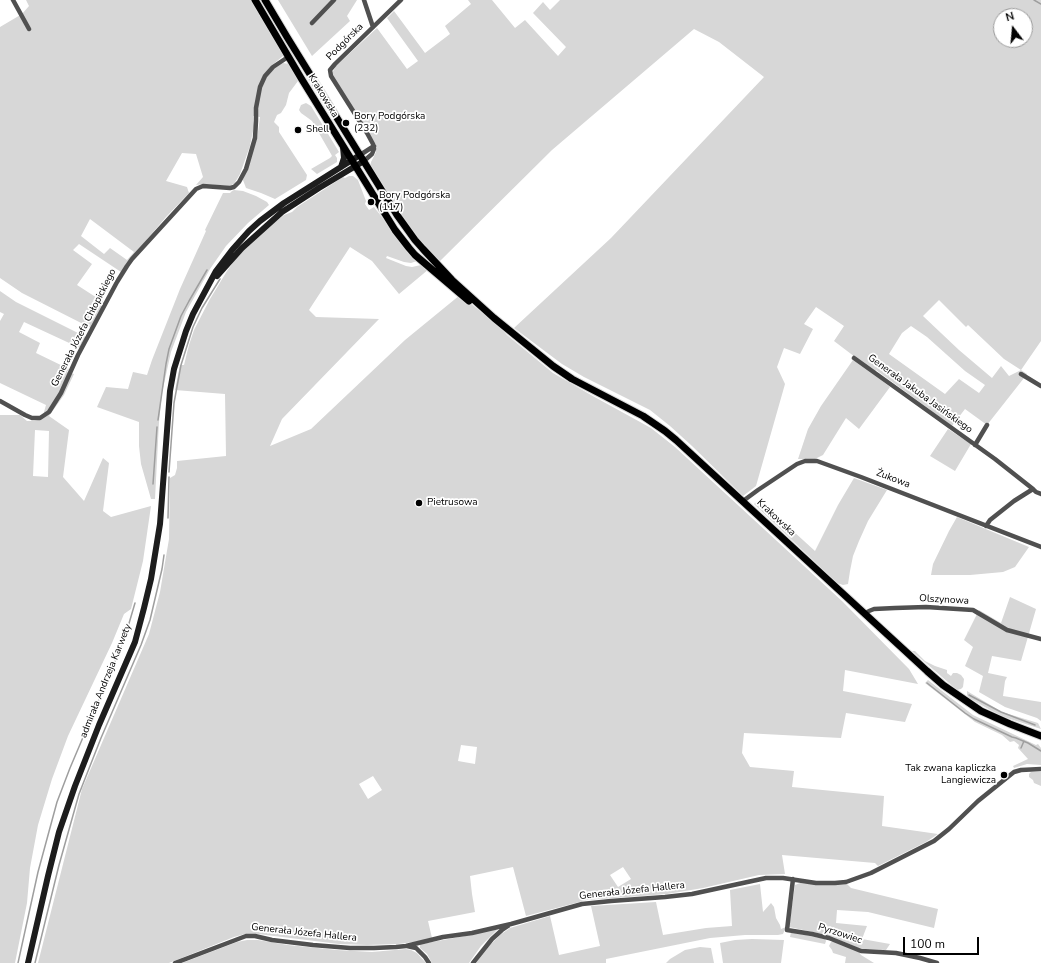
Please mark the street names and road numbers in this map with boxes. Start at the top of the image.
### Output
street label: Podgórska [324,21,366,63]
street label: Krakowska [305,72,341,120]
street label: Generała Józefa Chłopickiego [49,267,119,389]
street label: Generała Jakuba Jasińskiego [865,352,975,436]
street label: Żukowa [874,467,912,491]
street label: Krakowska [754,497,798,539]
street label: Olszynowa [919,593,969,607]
street label: admirała Andrzeja Karwety [78,622,134,740]
street label: Generała Józefa Hallera [579,879,685,903]
street label: Generała Józefa Hallera [251,921,357,945]
street label: Pyrzowiec [816,921,864,947]

